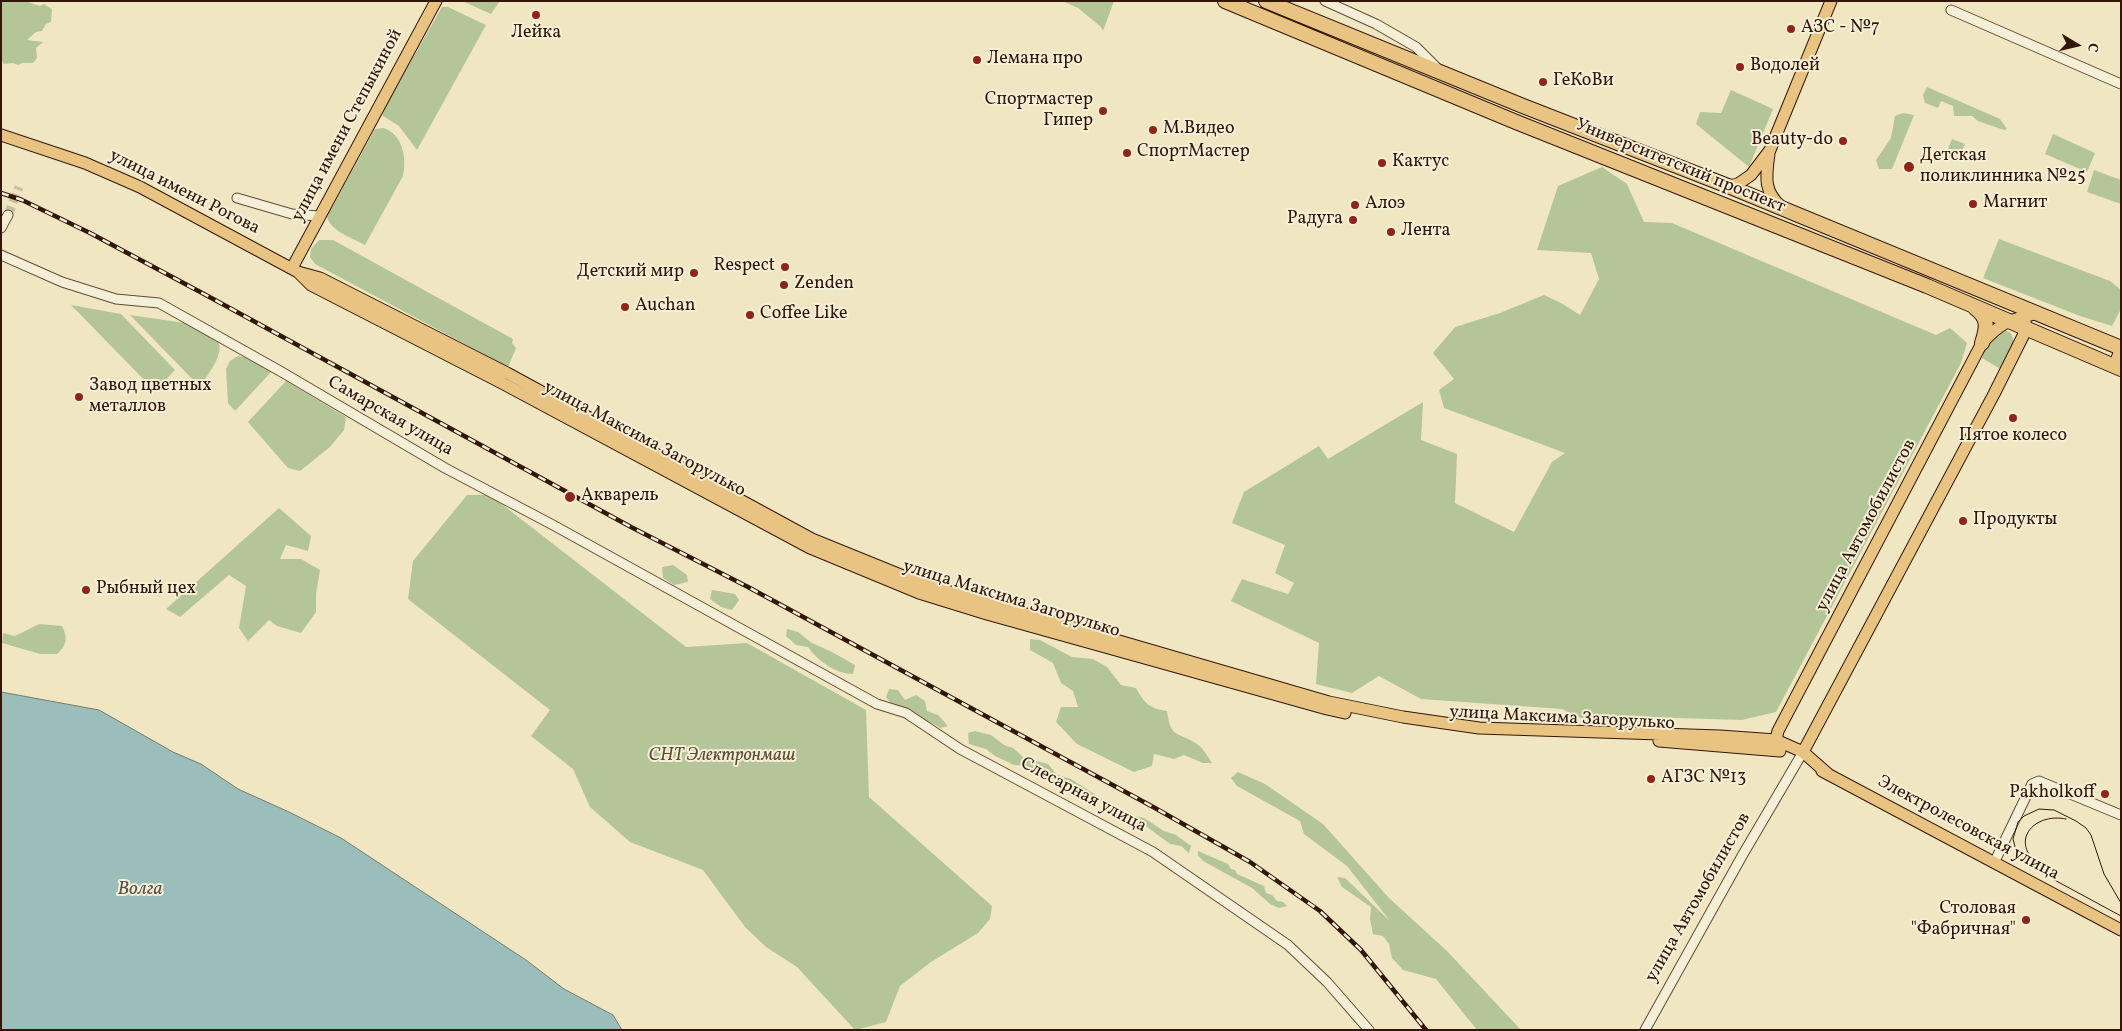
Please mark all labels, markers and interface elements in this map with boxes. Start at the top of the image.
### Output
marker: Лейка [530,9,542,21]
place label: АЗС - №7 [1801,18,1880,40]
north arrow [2052,20,2102,70]
place label: Лейка [511,23,561,45]
marker: АЗС - №7 [1785,23,1797,35]
street label: улица имени Степыкиной [288,26,408,226]
text: С [2082,41,2102,53]
place label: Лемана про [987,49,1083,71]
marker: Лемана про [971,54,983,66]
place label: Водолей [1750,56,1820,78]
marker: Водолей [1734,61,1746,73]
place label: ГеКоВи [1553,71,1614,93]
marker: ГеКоВи [1537,76,1549,88]
place label: Спортмастер Гипер [985,90,1093,132]
marker: Спортмастер Гипер [1097,105,1109,117]
street label: Университетский проспект [1572,115,1788,219]
place label: М.Видео [1163,119,1234,141]
marker: М.Видео [1147,124,1159,136]
place label: Beauty-do [1751,130,1833,152]
marker: Beauty-do [1837,135,1849,147]
place label: СпортМастер [1137,142,1250,164]
street label: улица имени Рогова [105,146,263,240]
place label: Детская поликлинника №25 [1920,146,2086,188]
marker: СпортМастер [1121,147,1133,159]
place label: Кактус [1392,152,1449,174]
marker: Кактус [1376,157,1388,169]
marker: Детская поликлинника №25 [1902,160,1916,174]
place label: Магнит [1983,193,2047,215]
place label: Алоэ [1365,194,1405,216]
marker: Магнит [1967,198,1979,210]
marker: Алоэ [1349,199,1361,211]
place label: Радуга [1287,209,1343,231]
marker: Радуга [1347,214,1359,226]
place label: Лента [1401,221,1451,243]
marker: Лента [1385,226,1397,238]
place label: Respect [714,256,775,278]
marker: Respect [779,261,791,273]
place label: Детский мир [577,262,684,284]
marker: Детский мир [688,267,700,279]
place label: Zenden [794,274,854,296]
marker: Zenden [778,279,790,291]
place label: Auchan [635,296,695,318]
marker: Auchan [619,301,631,313]
place label: Coffee Like [760,304,848,326]
marker: Coffee Like [744,309,756,321]
street label: Самарская улица [323,372,457,462]
place label: Завод цветных металлов [89,376,212,418]
street label: улица Максима Загорулько [539,377,749,503]
marker: Завод цветных металлов [73,391,85,403]
marker: Пятое колесо [2007,412,2019,424]
place label: Пятое колесо [1959,426,2067,448]
street label: улица Автомобилистов [1812,436,1922,616]
place label: Акварель [581,486,659,508]
marker: Акварель [563,490,577,504]
place label: Продукты [1973,510,2057,532]
marker: Продукты [1957,515,1969,527]
street label: улица Максима Загорулько [900,557,1122,643]
place label: Рыбный цех [96,579,196,601]
marker: Рыбный цех [80,584,92,596]
street label: улица Максима Загорулько [1449,702,1675,736]
park label: СНТ Электронмаш [649,746,795,768]
street label: Слесарная улица [1016,754,1150,838]
place label: АГЗС №13 [1661,768,1746,790]
street label: Электролесовская улица [1873,772,2063,886]
marker: АГЗС №13 [1645,773,1657,785]
place label: Pakholkoff [2009,783,2095,805]
marker: Pakholkoff [2099,788,2111,800]
street label: улица Автомобилистов [1642,809,1756,987]
water label: Волга [117,880,163,902]
place label: Столовая "Фабричная" [1911,899,2016,942]
marker: Столовая "Фабричная" [2020,914,2032,926]

